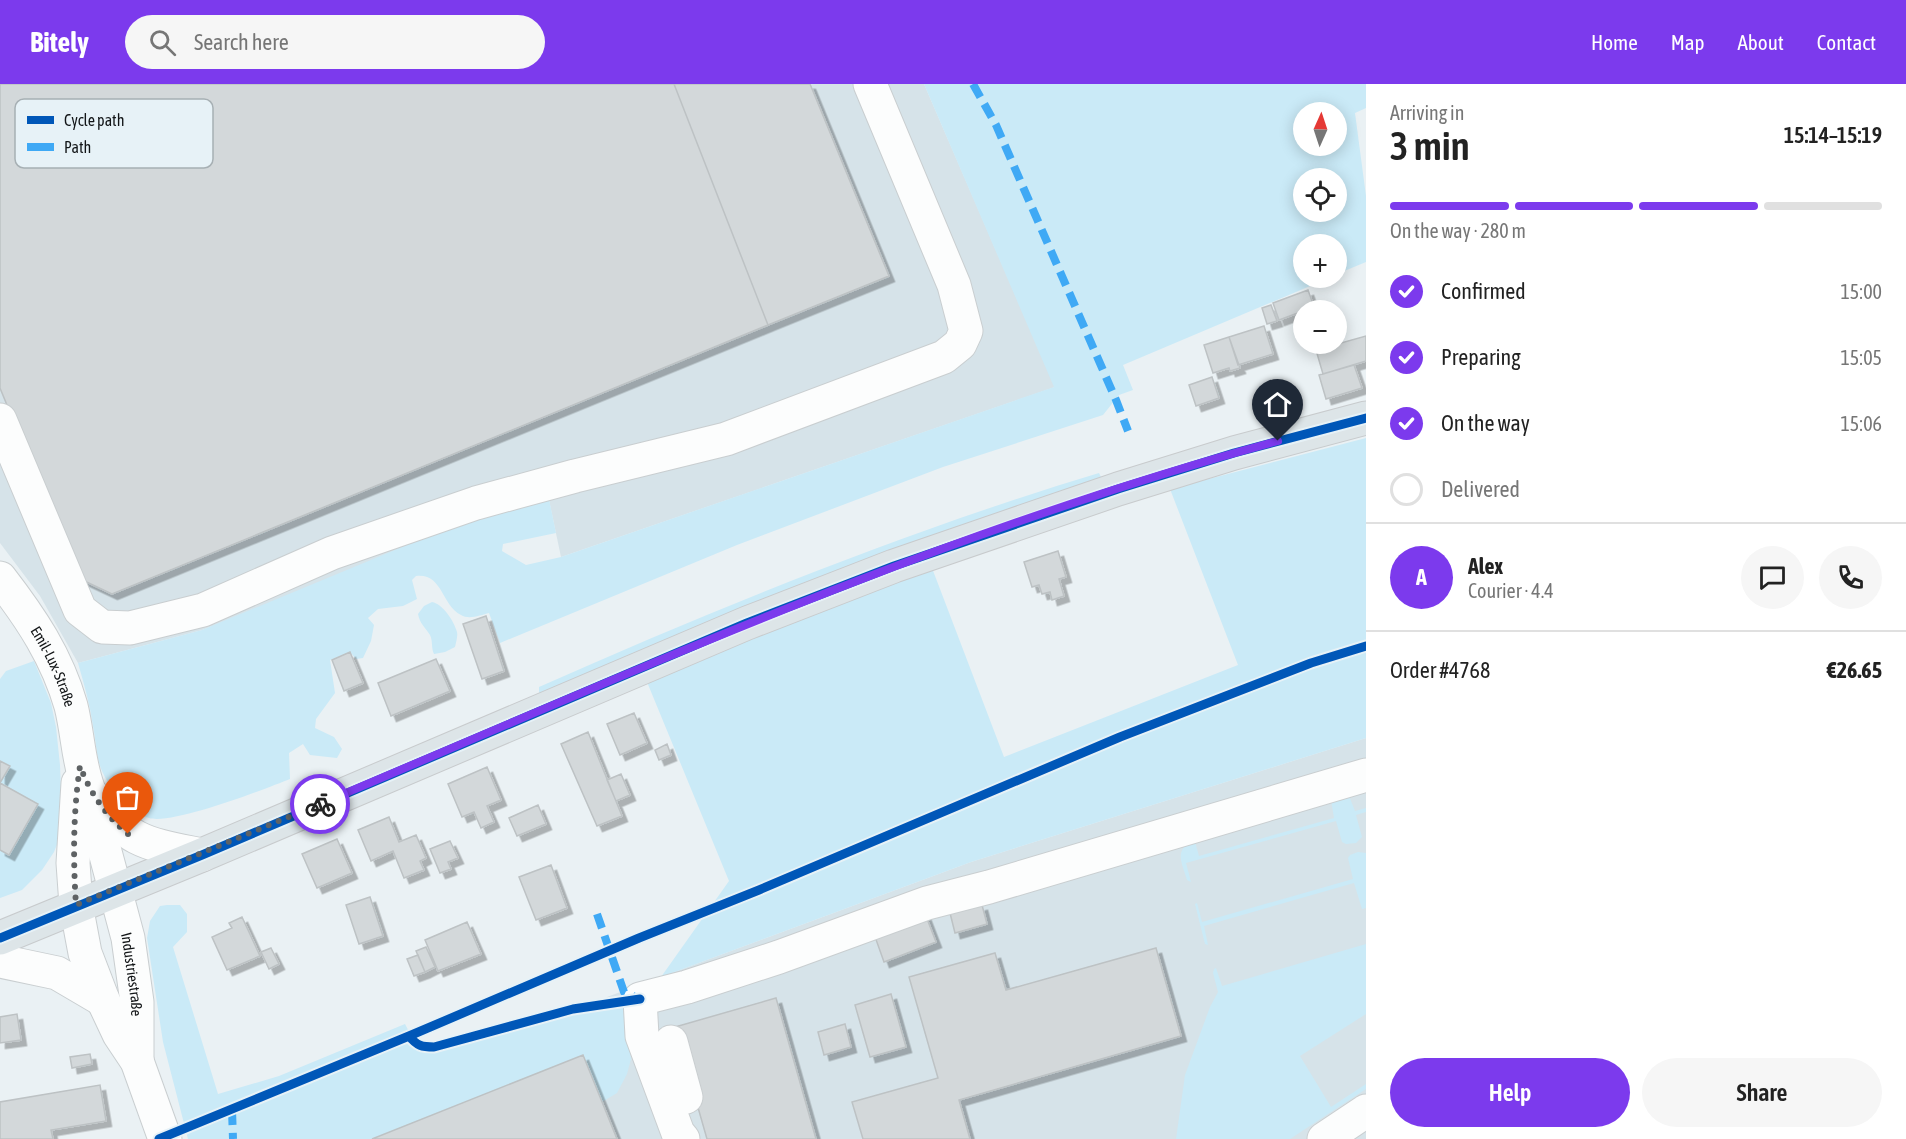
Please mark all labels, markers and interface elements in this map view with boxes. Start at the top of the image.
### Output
search box [125,15,545,69]
text: Bitely [30,26,89,58]
icon: search [146,26,179,59]
text: Search here [194,29,289,55]
text: Home [1591,30,1638,54]
text: Map [1671,30,1705,54]
text: About [1738,30,1784,54]
text: Contact [1817,30,1876,54]
legend [15,99,213,168]
text: Arriving in [1390,101,1464,124]
north arrow [1293,102,1347,156]
map controls [1293,102,1347,354]
text: Cycle path [64,111,124,130]
text: 15:14–15:19 [1784,122,1882,148]
text: 3 min [1390,124,1470,168]
text: Path [64,138,91,156]
button: locate [1293,168,1347,222]
text: On the way · 280 m [1390,219,1526,242]
button: + [1293,234,1347,288]
icon: check [1390,275,1423,308]
text: Confirmed [1441,278,1526,304]
text: 15:00 [1840,280,1882,303]
button: − [1293,300,1347,354]
icon: check [1390,341,1423,374]
text: Preparing [1441,344,1521,370]
text: 15:05 [1840,346,1882,369]
pin [1252,379,1303,441]
icon: home [1261,388,1294,421]
icon: check [1390,407,1423,440]
text: On the way [1441,410,1530,436]
text: 15:06 [1840,412,1882,435]
text: Delivered [1441,476,1520,502]
button: chat [1741,546,1804,609]
button: phone [1819,546,1882,609]
text: Alex [1468,553,1503,579]
text: A [1416,564,1427,590]
text: Courier · 4.4 [1468,579,1554,602]
street label: Emil-Lux-Straße [28,623,79,709]
text: Order #4768 [1390,657,1490,683]
text: €26.65 [1827,657,1882,683]
pin [102,772,153,834]
courier [290,774,350,834]
icon: bag [111,781,144,814]
icon: bike [304,788,337,821]
street label: Industriestraße [118,930,146,1016]
button: Help [1390,1058,1630,1127]
button: Share [1642,1058,1882,1127]

